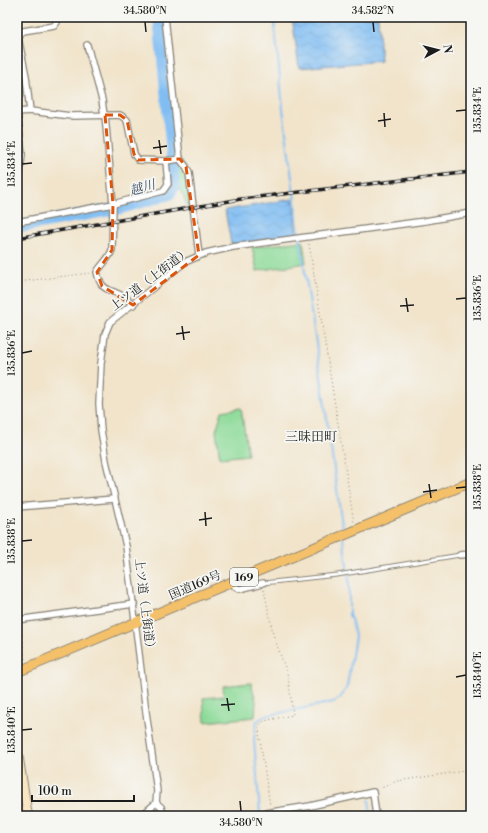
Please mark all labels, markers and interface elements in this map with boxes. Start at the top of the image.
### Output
text: 34.580°N [123,5,167,17]
text: 34.582°N [352,5,395,17]
north arrow [418,30,458,70]
text: N [439,44,454,54]
text: 135.834°E [472,87,484,133]
text: 135.834°E [6,141,18,187]
water label: 越川 [128,176,159,199]
street label: 上ツ道（上街道） [107,245,193,314]
text: 135.836°E [472,275,484,321]
text: 135.836°E [6,330,18,376]
district label: 三昧田町 [285,429,337,445]
text: 135.838°E [472,464,484,510]
text: 135.838°E [6,518,18,564]
street label: 上ツ道（上街道） [131,557,158,655]
street label: 国道169号 [167,568,224,603]
road number: 169 [230,568,258,586]
text: 135.840°E [472,651,484,699]
text: 135.840°E [6,706,18,754]
scale bar [32,777,134,803]
text: 100 m [38,784,72,799]
text: 34.580°N [219,817,263,829]

